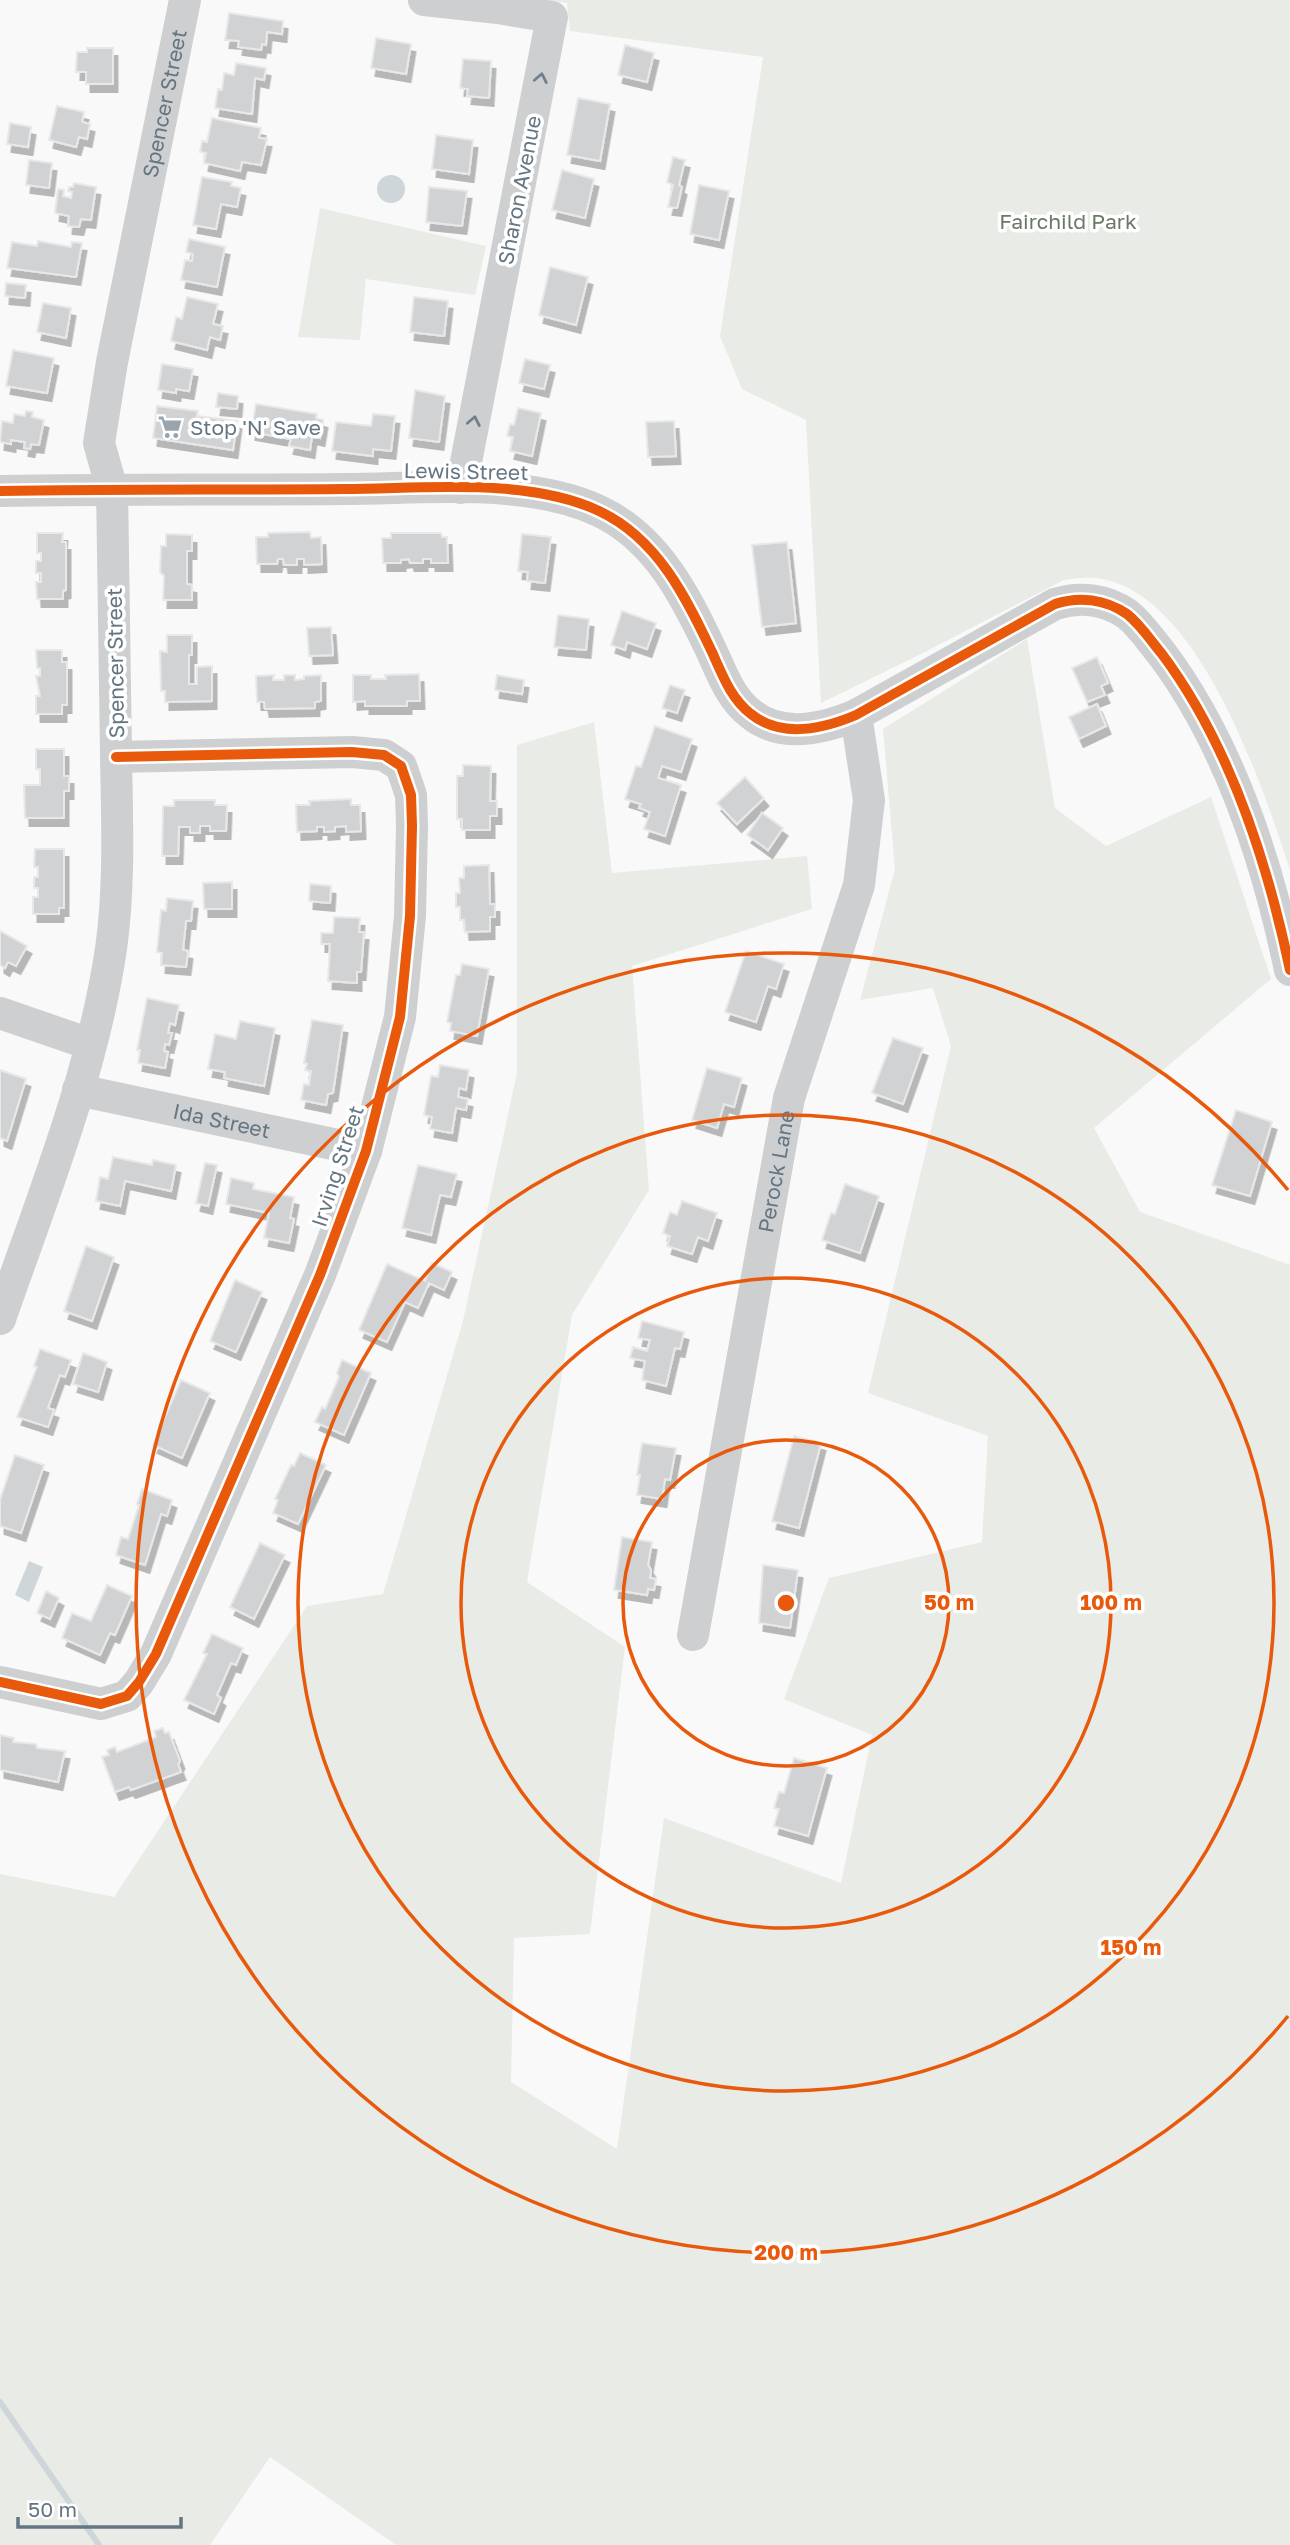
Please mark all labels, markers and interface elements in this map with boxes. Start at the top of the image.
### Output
street label: Spencer Street [137,27,192,180]
one-way arrow [533,72,548,84]
street label: Sharon Avenue [492,113,546,267]
park label: Fairchild Park [999,208,1137,234]
supermarket icon: Stop 'N' Save [156,413,184,441]
place label: Stop 'N' Save [190,414,321,440]
one-way arrow [465,415,480,427]
street label: Lewis Street [403,457,529,485]
street label: Spencer Street [101,587,129,739]
street label: Ida Street [171,1097,273,1143]
street label: Irving Street [305,1102,369,1230]
street label: Perock Lane [752,1108,800,1235]
text: 50 m [924,1589,974,1615]
text: 100 m [1080,1589,1142,1615]
centre of rings [774,1591,798,1615]
text: 150 m [1101,1934,1161,1960]
text: 200 m [754,2239,818,2265]
scale bar [18,2486,180,2530]
text: 50 m [28,2496,77,2522]

